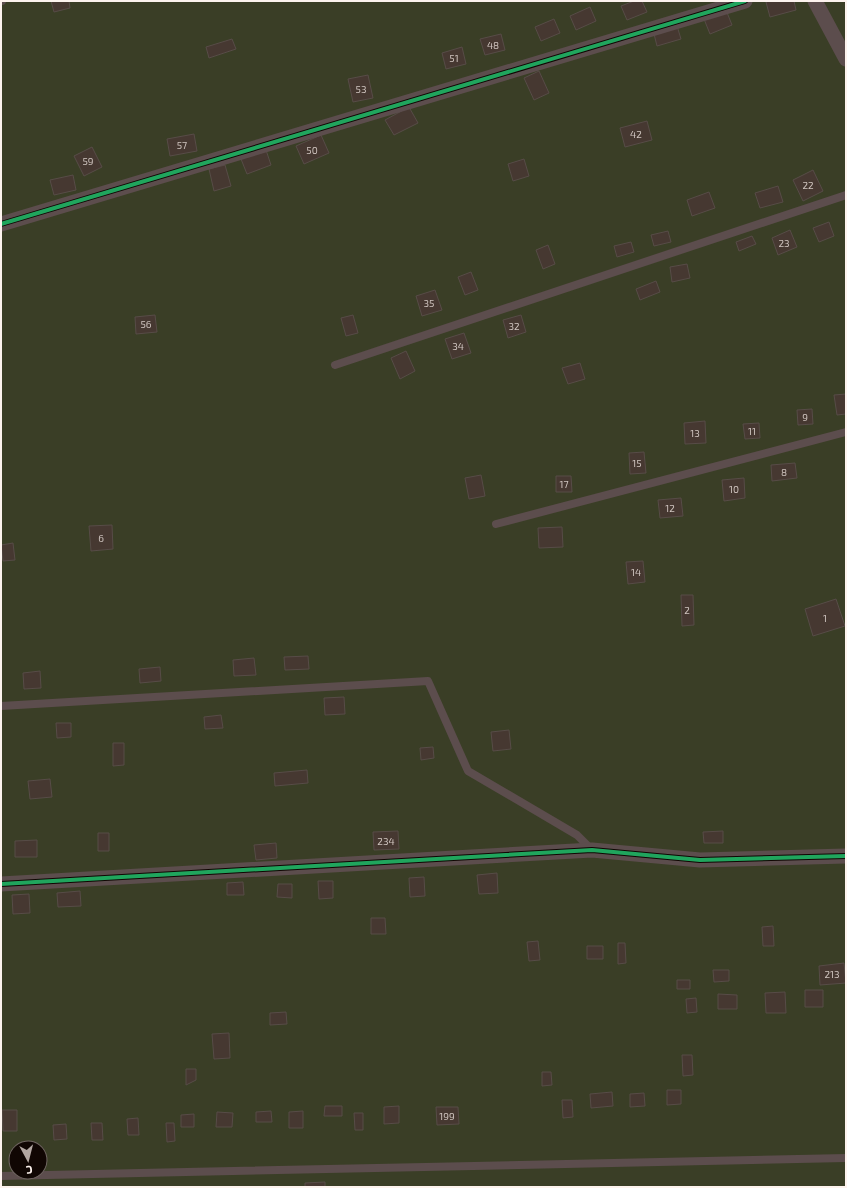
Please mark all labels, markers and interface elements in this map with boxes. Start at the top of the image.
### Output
house number: 48 [487,39,499,51]
house number: 51 [449,52,459,64]
house number: 53 [356,83,366,95]
house number: 42 [630,128,642,140]
house number: 57 [177,139,187,151]
house number: 50 [306,144,318,156]
house number: 59 [82,155,94,167]
house number: 22 [802,179,814,191]
house number: 23 [778,237,790,249]
house number: 35 [424,297,434,309]
house number: 56 [140,318,152,330]
house number: 32 [508,320,520,332]
house number: 34 [452,340,464,352]
house number: 9 [802,411,808,423]
house number: 11 [748,425,756,437]
house number: 13 [690,427,700,439]
house number: 15 [632,457,642,469]
house number: 8 [781,466,787,478]
house number: 17 [559,478,569,490]
house number: 10 [729,483,739,495]
house number: 12 [665,502,675,514]
house number: 6 [98,532,104,544]
house number: 14 [631,566,641,578]
house number: 2 [684,604,690,616]
house number: 1 [823,612,827,624]
house number: 234 [377,835,395,847]
house number: 213 [824,968,840,980]
house number: 199 [439,1110,455,1122]
north arrow [8,1140,48,1180]
text: С [25,1164,33,1177]

